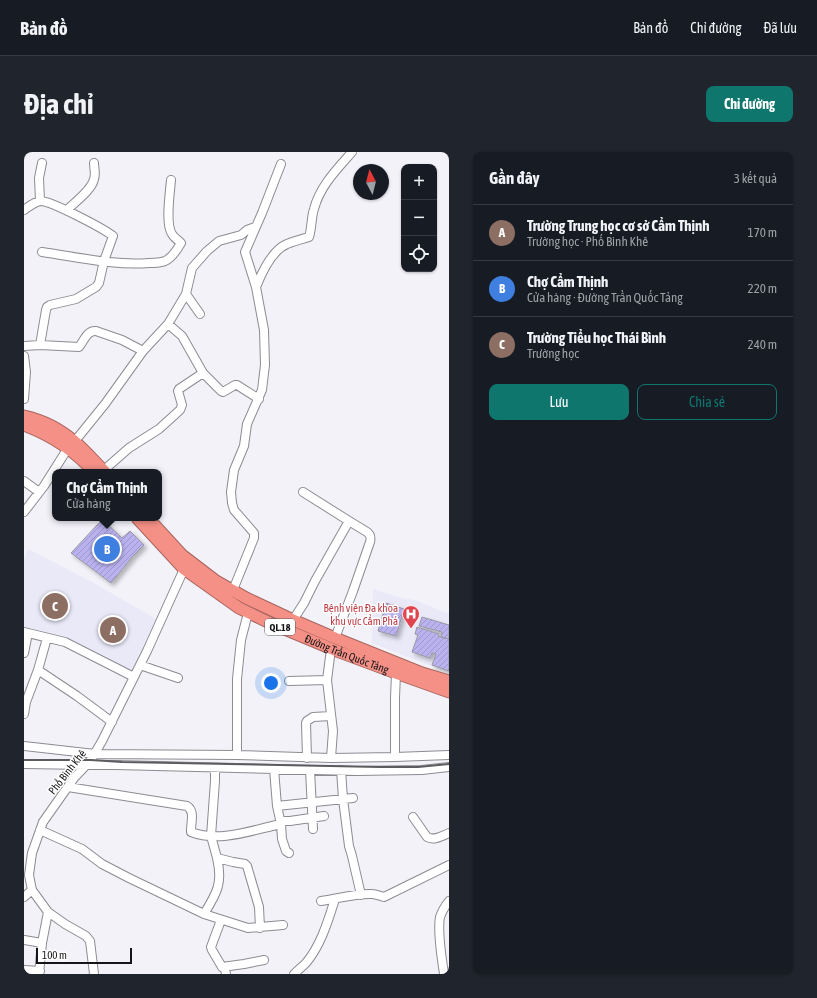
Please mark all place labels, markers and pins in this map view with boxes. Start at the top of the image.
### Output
pin: B [94,534,120,564]
pin: C [42,591,68,621]
place label: Bệnh viện Đa khoa khu vực Cẩm Phả [323,602,398,628]
hospital icon: Bệnh viện Đa khoa khu vực Cẩm Phả [401,604,421,629]
pin: A [100,615,126,645]

